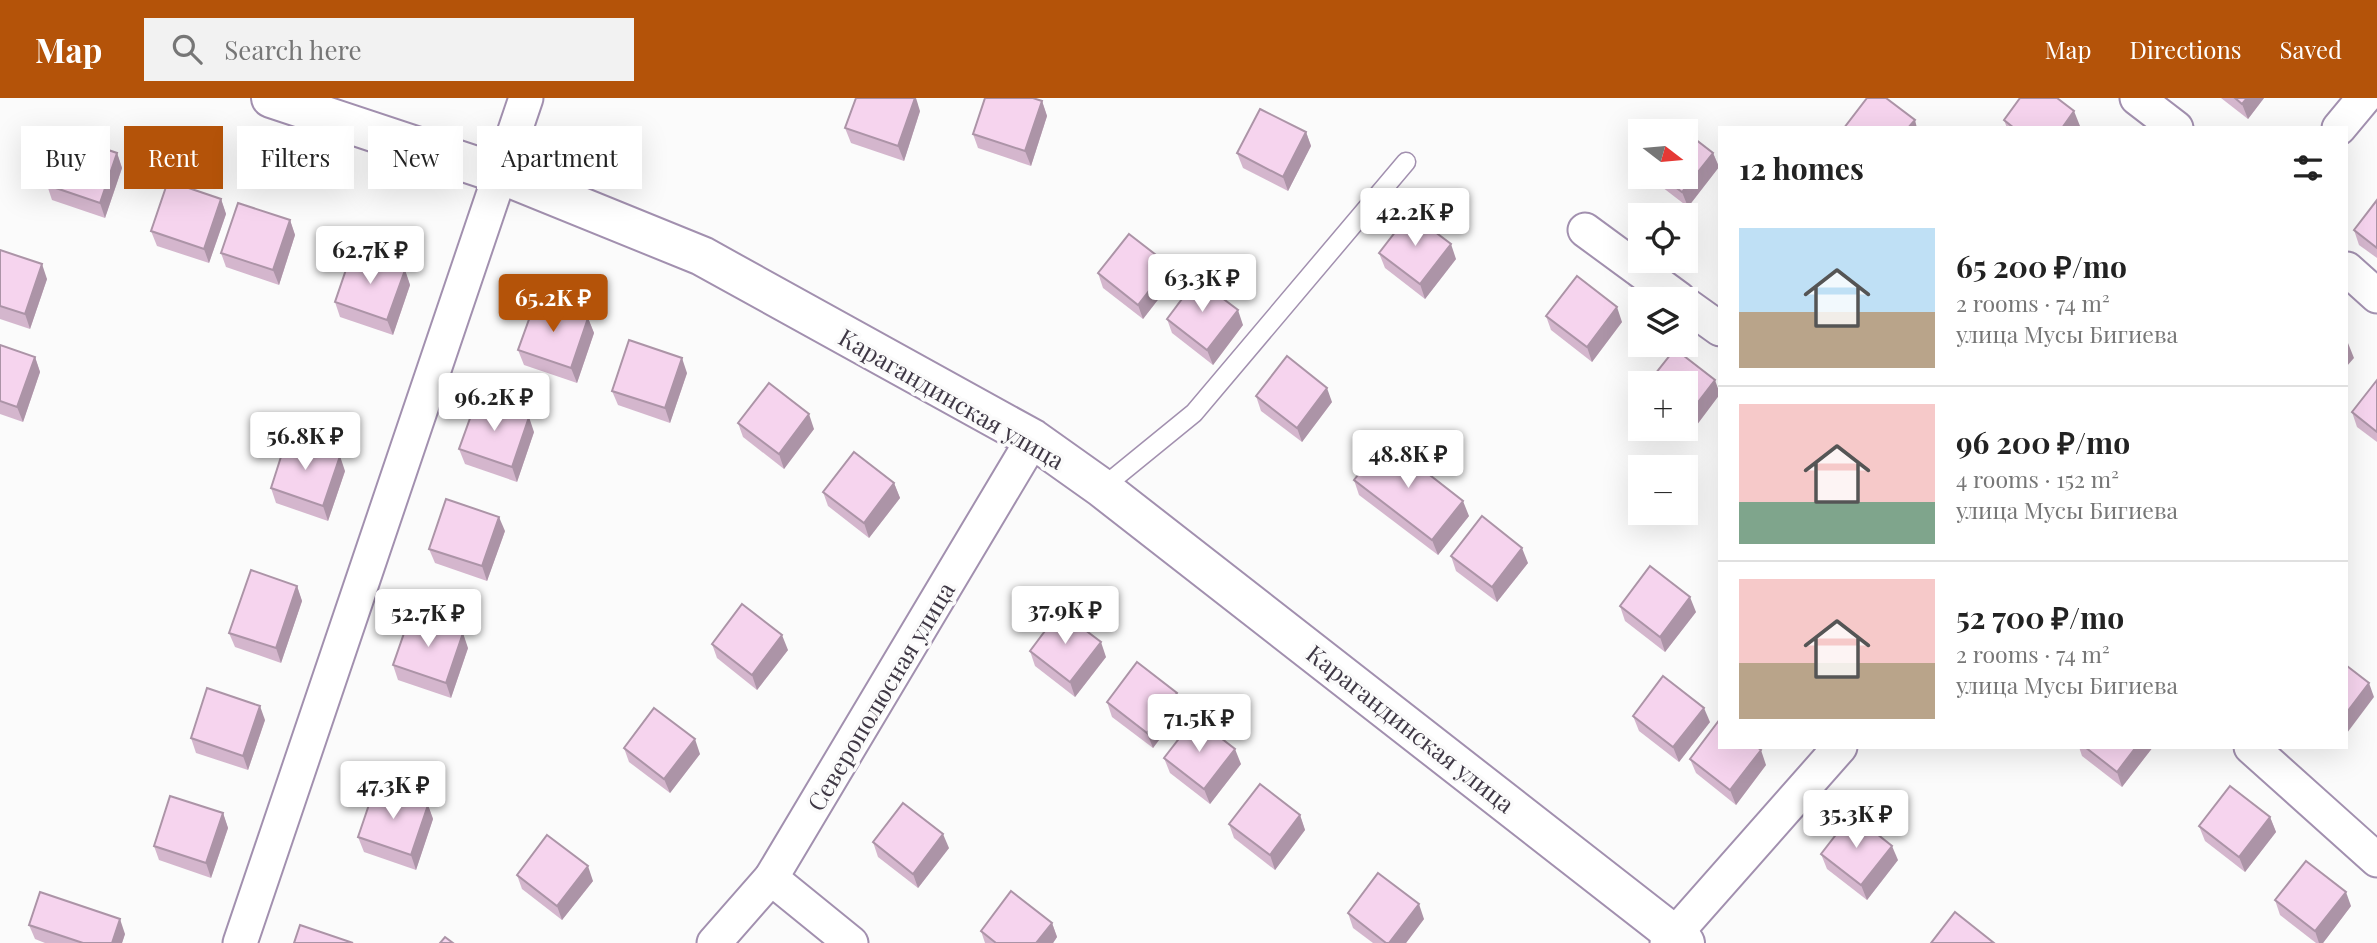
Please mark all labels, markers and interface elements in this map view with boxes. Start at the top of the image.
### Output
search box [144,18,634,81]
text: Map [35,27,102,71]
icon: search [168,30,206,68]
text: Search here [224,32,362,67]
text: Map [2045,33,2091,65]
text: Directions [2129,33,2242,65]
text: Saved [2280,33,2342,65]
north arrow [1628,119,1698,189]
map controls [1628,119,1698,525]
chip: Buy [21,126,110,189]
chip: Rent [124,126,223,189]
chip: Filters [237,126,354,189]
chip: New [368,126,463,189]
chip: Apartment [477,126,642,189]
text: 12 homes [1739,148,1864,188]
icon: filters [2289,149,2327,187]
pin: 42.2K ₽ [1350,188,1480,248]
text: 42.2K ₽ [1376,195,1454,226]
button: locate [1628,203,1698,273]
pin: 62.7K ₽ [305,226,435,286]
text: 62.7K ₽ [332,233,408,264]
text: 65 200 ₽/mo [1956,246,2127,286]
pin: 63.3K ₽ [1137,254,1267,314]
icon: home [1795,256,1879,340]
text: 63.3K ₽ [1164,261,1240,292]
pin: 65.2K ₽ [488,274,618,334]
text: 65.2K ₽ [515,281,591,312]
button: layers [1628,287,1698,357]
text: 2 rooms · 74 m² [1956,287,2110,318]
text: улица Мусы Бигиева [1956,318,2178,349]
street label: Карагандинская улица [834,320,1071,476]
button: + [1628,371,1698,441]
pin: 96.2K ₽ [429,374,559,433]
text: 96.2K ₽ [455,380,533,411]
pin: 56.8K ₽ [240,412,370,472]
text: 56.8K ₽ [266,419,344,450]
text: 96 200 ₽/mo [1956,422,2130,462]
pin: 48.8K ₽ [1343,430,1473,490]
icon: home [1795,432,1879,516]
text: 48.8K ₽ [1368,437,1448,468]
button: − [1628,455,1698,525]
text: 4 rooms · 152 m² [1956,463,2119,494]
text: улица Мусы Бигиева [1956,494,2178,525]
street label: Северополюсная улица [799,576,961,816]
pin: 37.9K ₽ [1000,587,1130,646]
pin: 52.7K ₽ [363,589,493,649]
text: 37.9K ₽ [1028,593,1102,624]
text: 52.7K ₽ [391,596,465,627]
text: 52 700 ₽/mo [1956,597,2124,637]
icon: home [1795,607,1879,691]
street label: Карагандинская улица [1301,637,1521,819]
text: 2 rooms · 74 m² [1956,638,2110,669]
text: улица Мусы Бигиева [1956,669,2178,700]
pin: 71.5K ₽ [1134,694,1264,754]
text: 71.5K ₽ [1164,701,1234,732]
pin: 47.3K ₽ [328,762,458,821]
text: 47.3K ₽ [356,768,430,799]
pin: 35.3K ₽ [1791,790,1921,850]
text: 35.3K ₽ [1819,797,1893,828]

